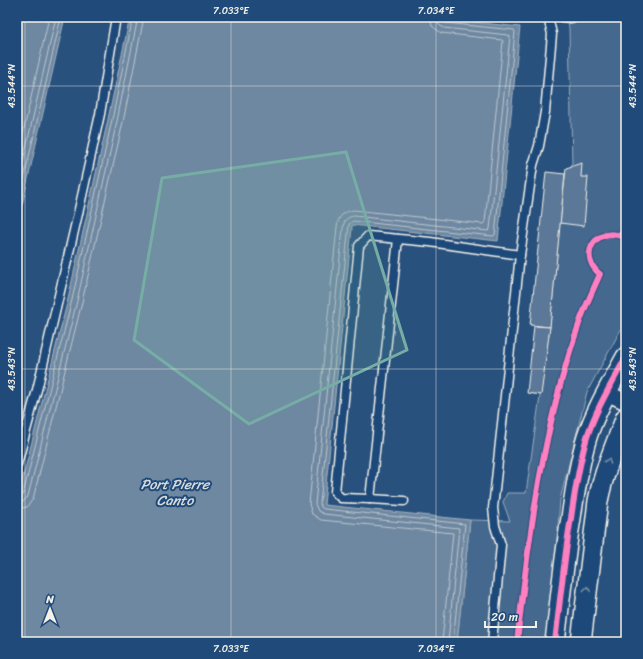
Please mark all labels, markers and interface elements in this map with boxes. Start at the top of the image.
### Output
text: 7.033°E [213,2,250,20]
text: 7.034°E [418,2,456,20]
text: 43.544°N [3,64,21,108]
text: 43.544°N [624,64,642,108]
text: 43.543°N [3,347,21,391]
text: 43.543°N [624,347,642,391]
one-way arrow [603,458,612,465]
water label: Port Pierre Canto [141,472,211,513]
one-way arrow [582,586,591,592]
north arrow [30,589,70,629]
text: N [45,590,54,609]
scale bar [485,603,536,629]
text: 20 m [491,606,518,628]
text: 7.033°E [213,640,250,658]
text: 7.034°E [418,640,456,658]

